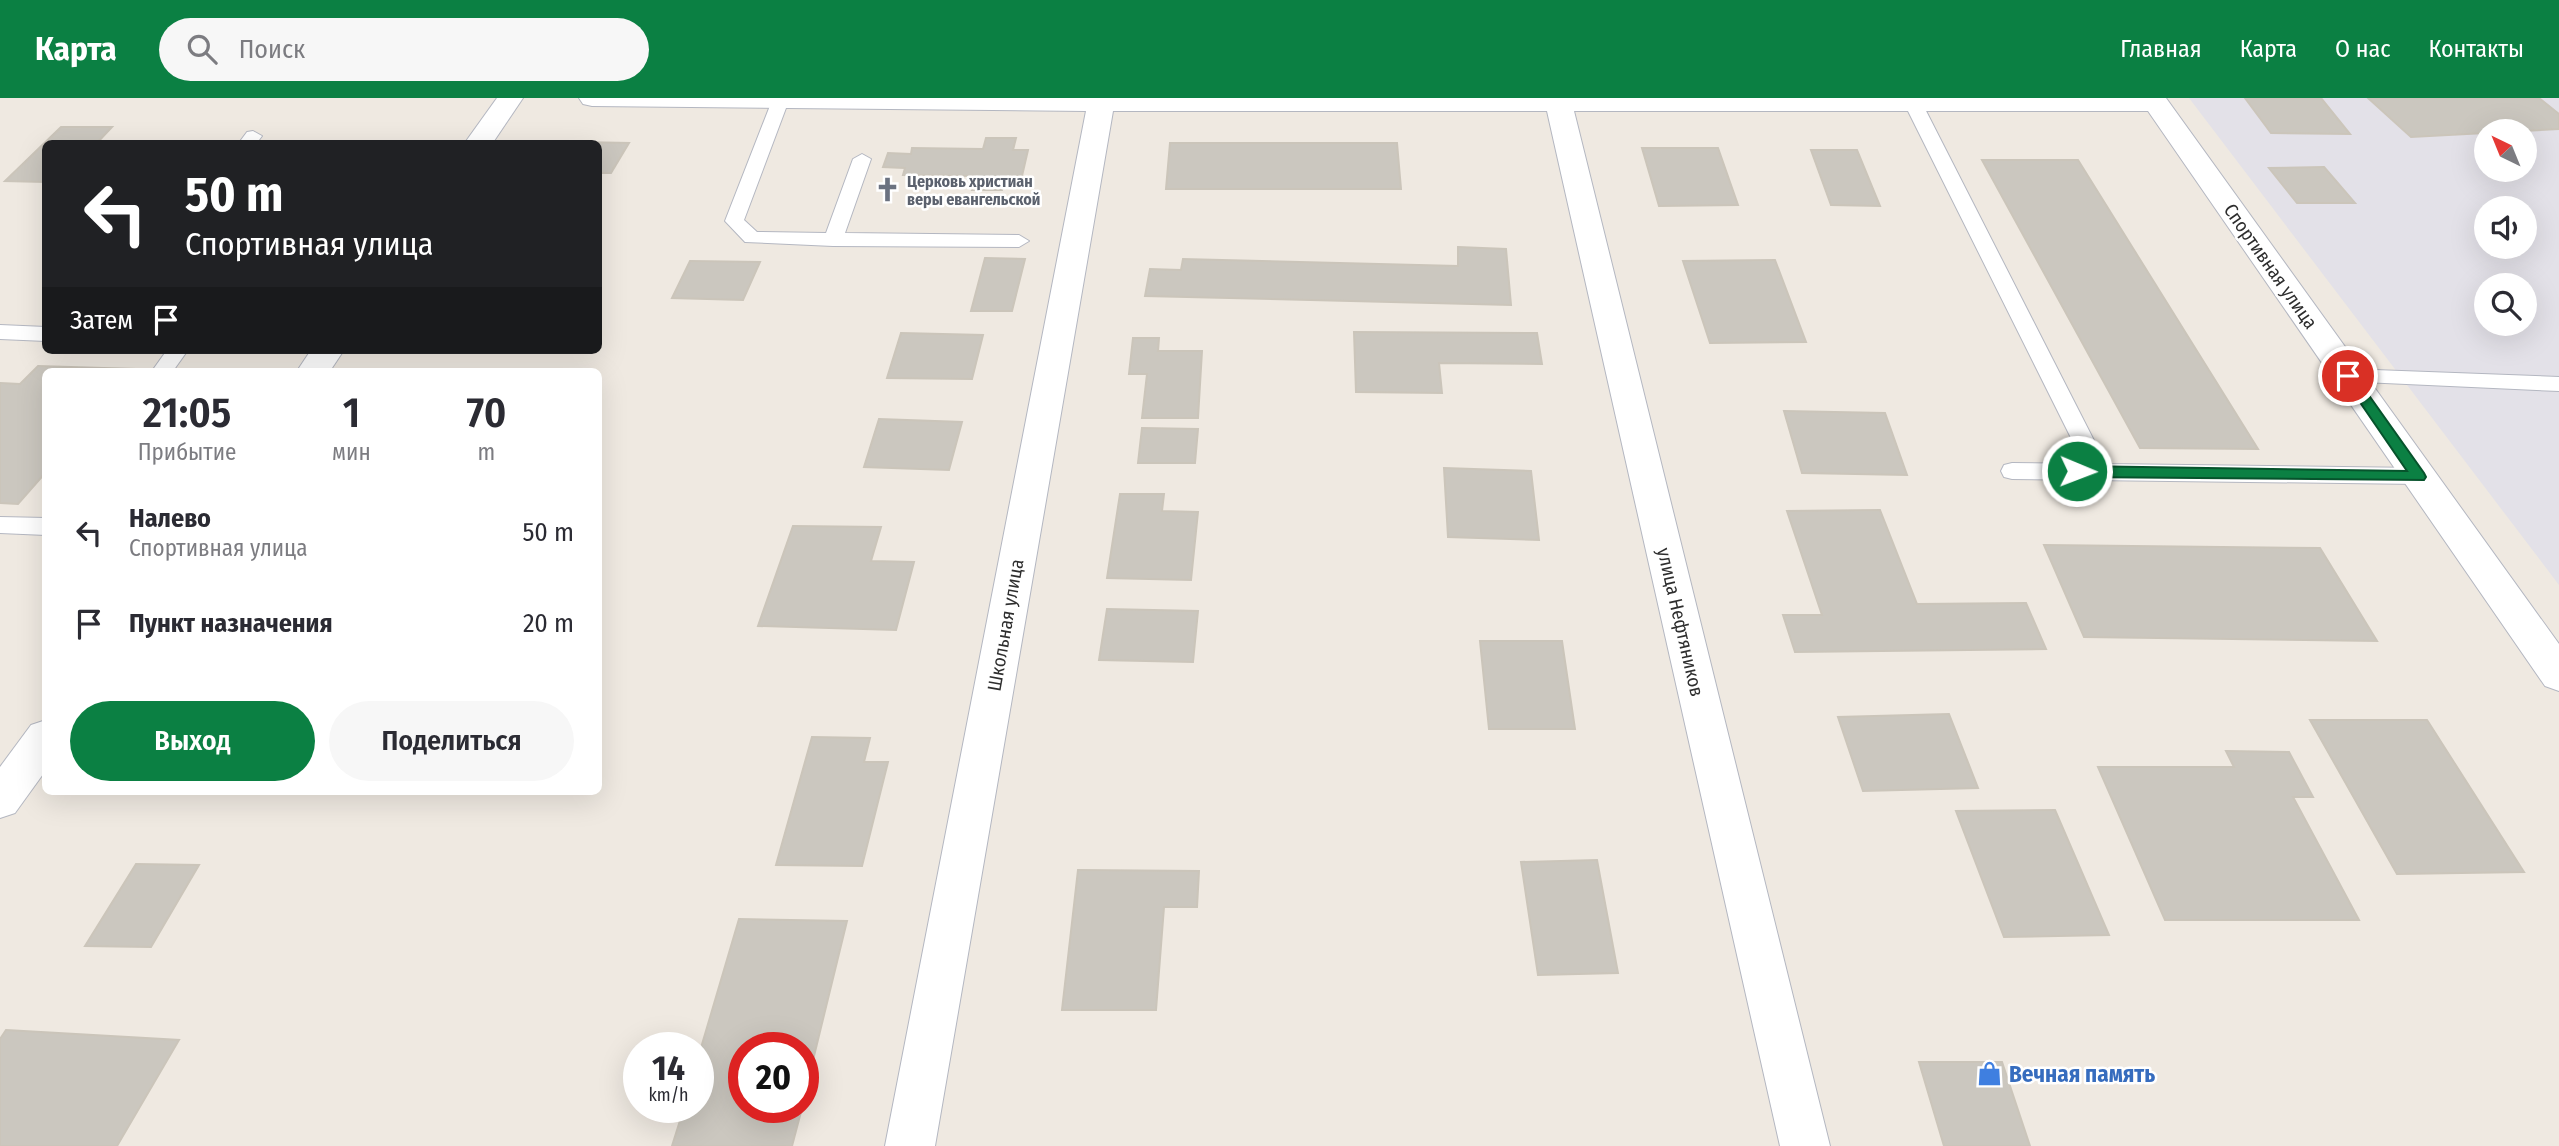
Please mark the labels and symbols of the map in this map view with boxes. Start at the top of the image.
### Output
north arrow [2474,119,2538,182]
place label: Церковь христиан веры евангельской [907,172,1040,209]
church icon: Церковь христиан веры евангельской [873,176,901,204]
street label: Спортивная улица [2219,199,2322,333]
pin [2318,346,2378,406]
position arrow [2040,434,2114,508]
street label: улица Нефтяников [1652,546,1709,699]
street label: Школьная улица [983,557,1028,693]
speed limit sign: 20 [728,1032,819,1123]
shop icon: Вечная память [1975,1060,2003,1088]
place label: Вечная память [2009,1060,2155,1088]

